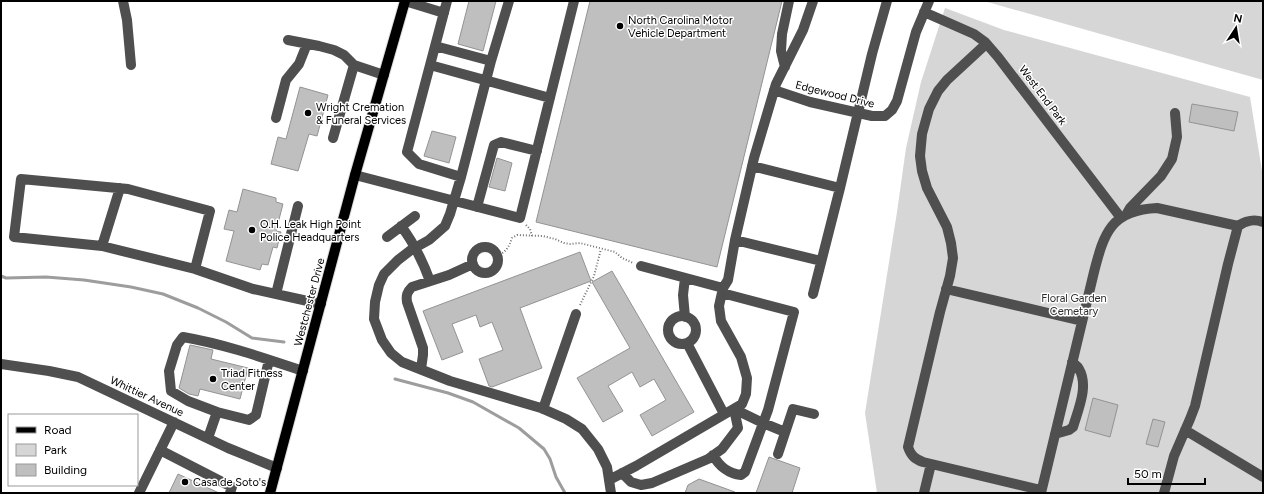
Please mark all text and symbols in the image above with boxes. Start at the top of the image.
north arrow [1216,8,1256,48]
text: N [1232,11,1243,26]
place label: North Carolina Motor Vehicle Department [628,14,733,40]
marker: North Carolina Motor Vehicle Department [615,21,625,31]
street label: West End Park [1016,63,1070,128]
street label: Edgewood Drive [794,78,876,111]
place label: Wright Cremation & Funeral Services [316,101,406,127]
marker: Wright Cremation & Funeral Services [303,108,313,118]
place label: O.H. Leak High Point Police Headquarters [260,218,361,244]
marker: O.H. Leak High Point Police Headquarters [247,225,257,235]
street label: Westchester Drive [291,257,327,348]
park label: Floral Garden Cemetary [1041,292,1107,318]
place label: Triad Fitness Center [221,367,283,393]
street label: Whittier Avenue [108,374,186,419]
marker: Triad Fitness Center [208,374,218,384]
legend [8,414,138,486]
text: Road [44,423,72,437]
text: Park [44,443,67,457]
scale bar [1128,460,1205,486]
text: Building [44,463,87,477]
text: 50 m [1134,467,1162,481]
place label: Casa de Soto's [193,476,266,489]
marker: Casa de Soto's [180,477,190,487]

